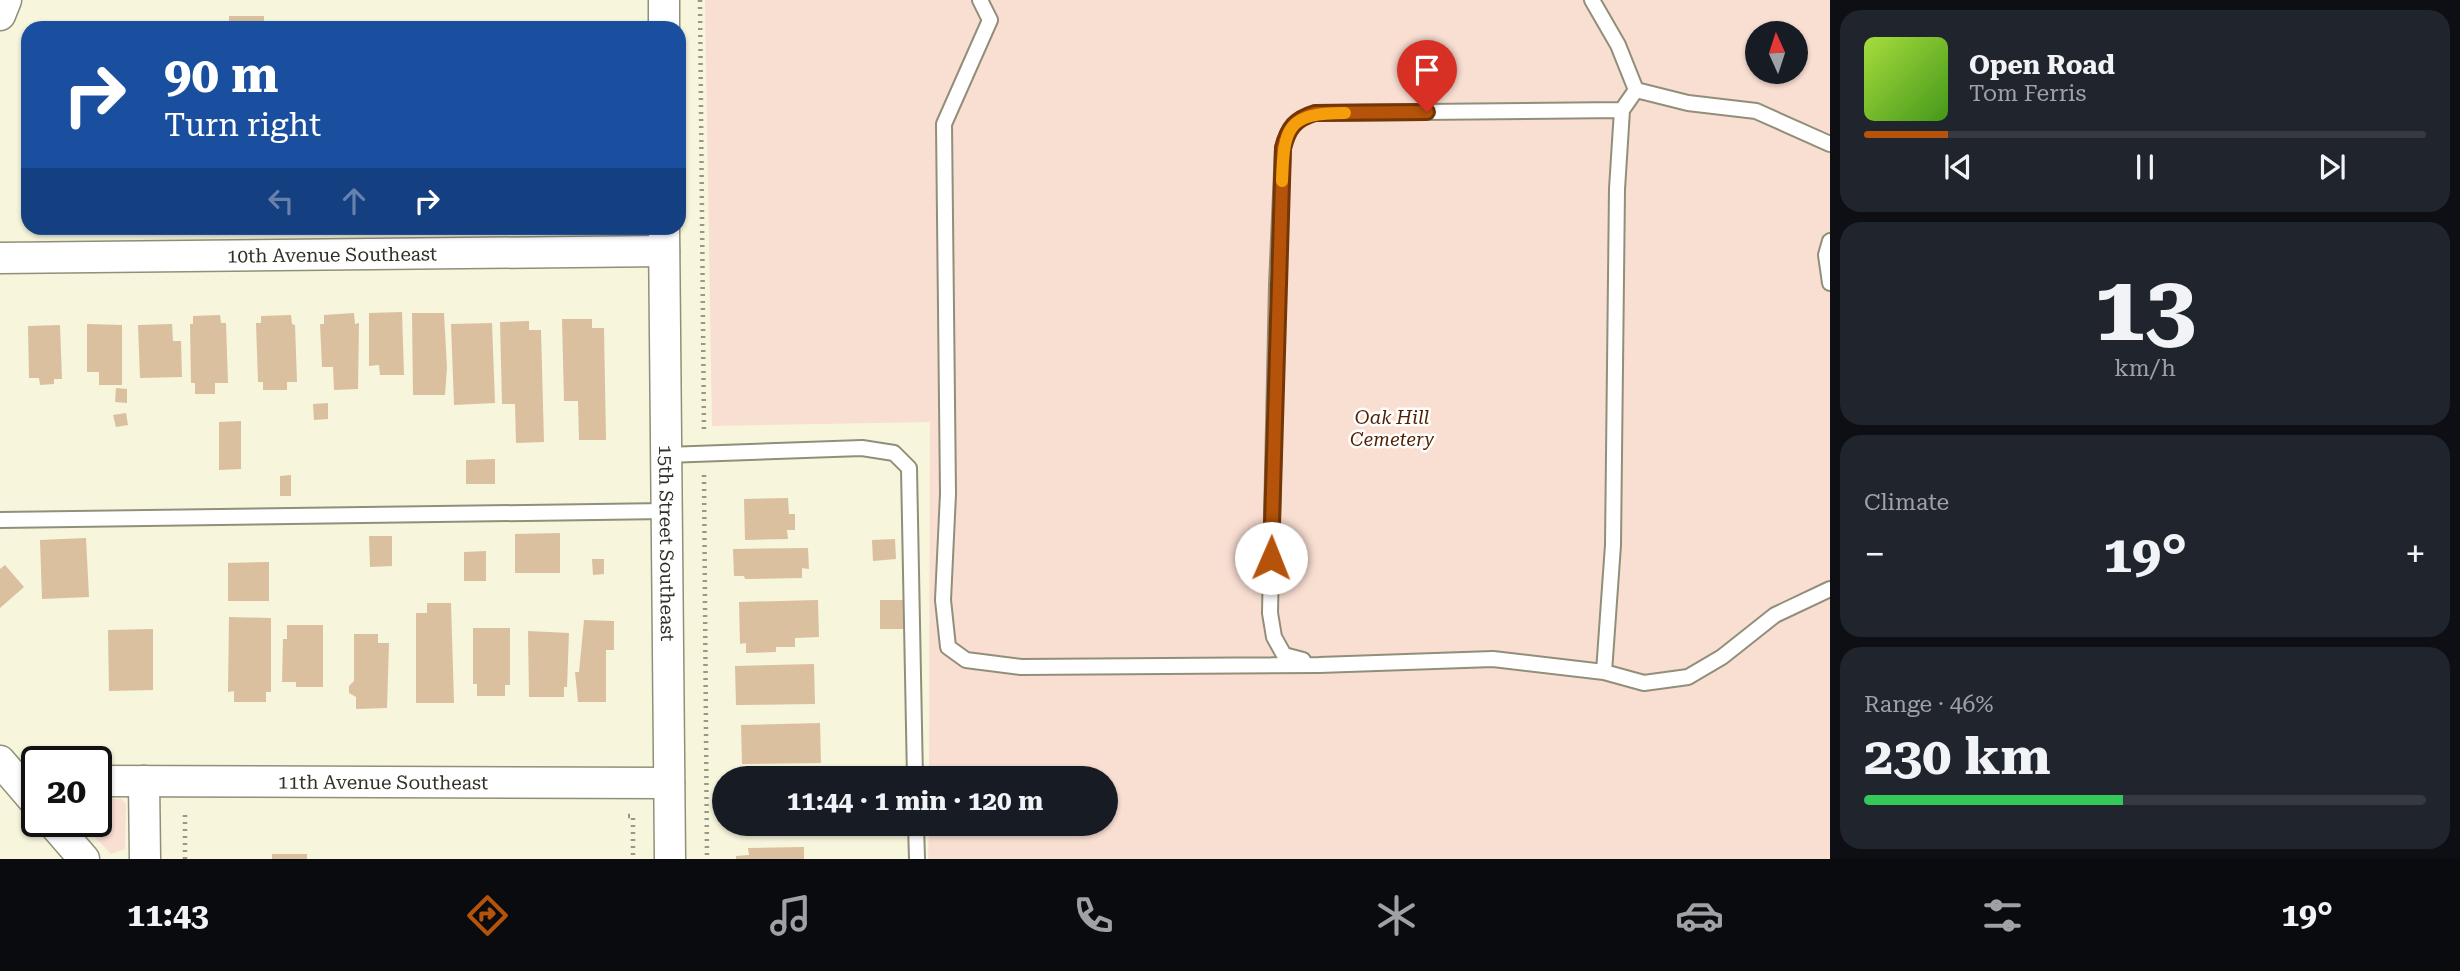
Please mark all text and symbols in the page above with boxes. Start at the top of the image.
north arrow [1745,21,1808,84]
map controls [1745,21,1808,84]
pin [1397,40,1457,112]
text: 90 m [164,47,279,104]
icon: right [49,49,140,140]
text: Open Road [1969,50,2115,80]
icon: arrive [1408,51,1446,89]
text: Tom Ferris [1969,80,2086,107]
text: Turn right [164,106,321,144]
icon: previous [1939,148,1977,186]
icon: pause [2126,148,2164,186]
icon: next [2313,148,2351,186]
icon: left [262,182,300,220]
icon: ahead [335,182,373,220]
icon: right [408,182,446,220]
street label: 10th Avenue Southeast [227,242,437,267]
text: 13 [2094,256,2196,362]
text: km/h [2114,355,2176,382]
park label: Oak Hill Cemetery [1350,406,1434,451]
street label: 15th Street Southeast [655,445,679,641]
text: Climate [1864,489,1949,516]
position arrow [1234,521,1308,595]
text: 19° [2103,524,2187,585]
text: − [1864,532,1885,576]
text: + [2405,532,2426,576]
text: Range · 46% [1864,691,1993,718]
text: 230 km [1864,726,2051,787]
speed limit sign: 20 [21,746,112,837]
street label: 11th Avenue Southeast [278,770,488,794]
text: 11:44 · 1 min · 120 m [787,786,1043,816]
icon: directions [463,891,512,940]
icon: music [766,891,815,940]
icon: phone [1069,891,1118,940]
icon: climate [1372,891,1421,940]
icon: car [1675,891,1724,940]
icon: filters [1978,891,2027,940]
text: 11:43 [127,896,209,934]
text: 19° [2281,896,2333,934]

